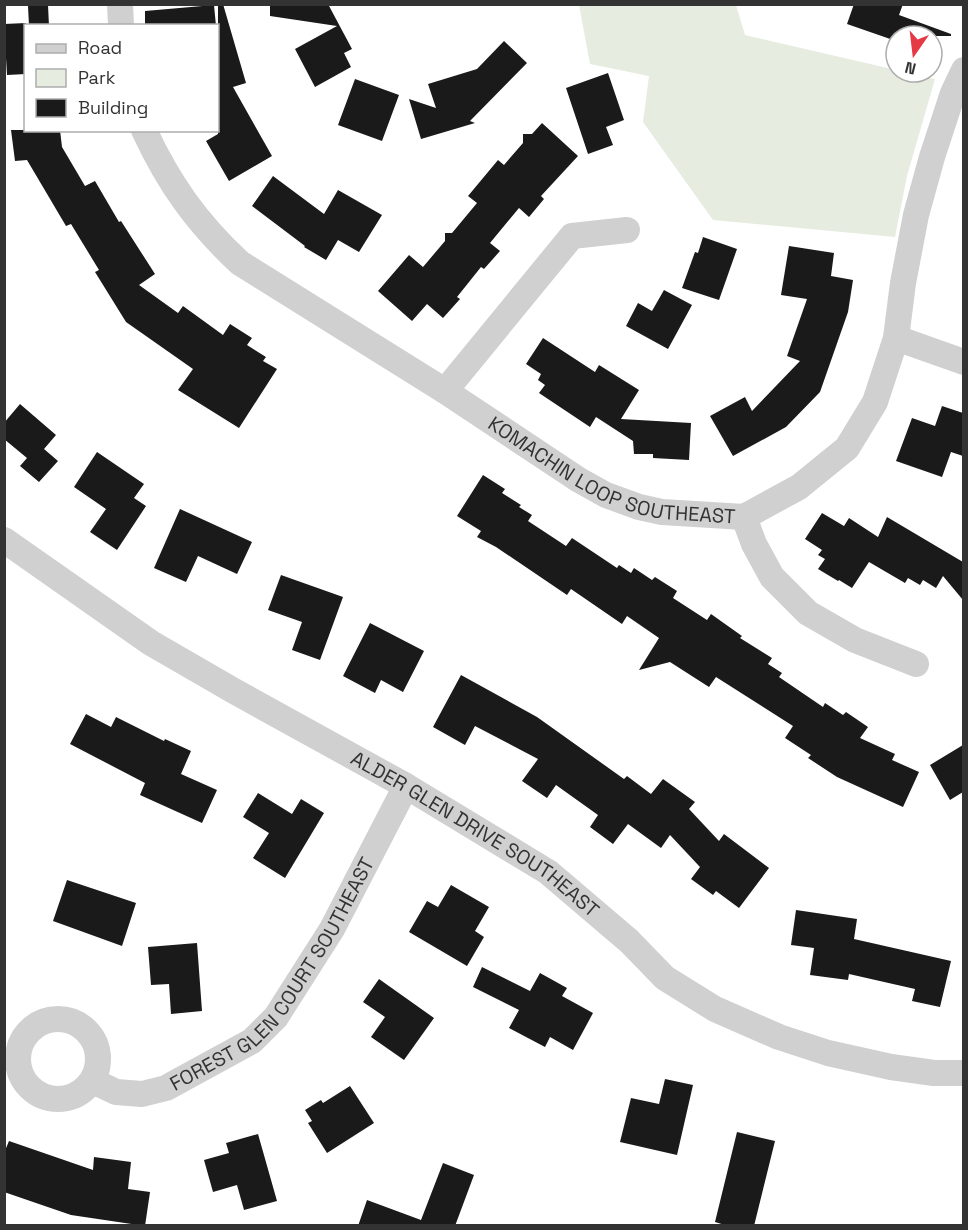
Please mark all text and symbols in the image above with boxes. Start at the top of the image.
legend [24,24,219,132]
north arrow [884,24,944,84]
text: Road [78,36,122,59]
text: N [903,57,918,80]
text: Park [78,66,116,89]
text: Building [78,96,148,119]
street label: KOMACHIN LOOP SOUTHEAST [483,410,736,529]
street label: ALDER GLEN DRIVE SOUTHEAST [346,745,605,923]
street label: FOREST GLEN COURT SOUTHEAST [165,853,380,1097]

